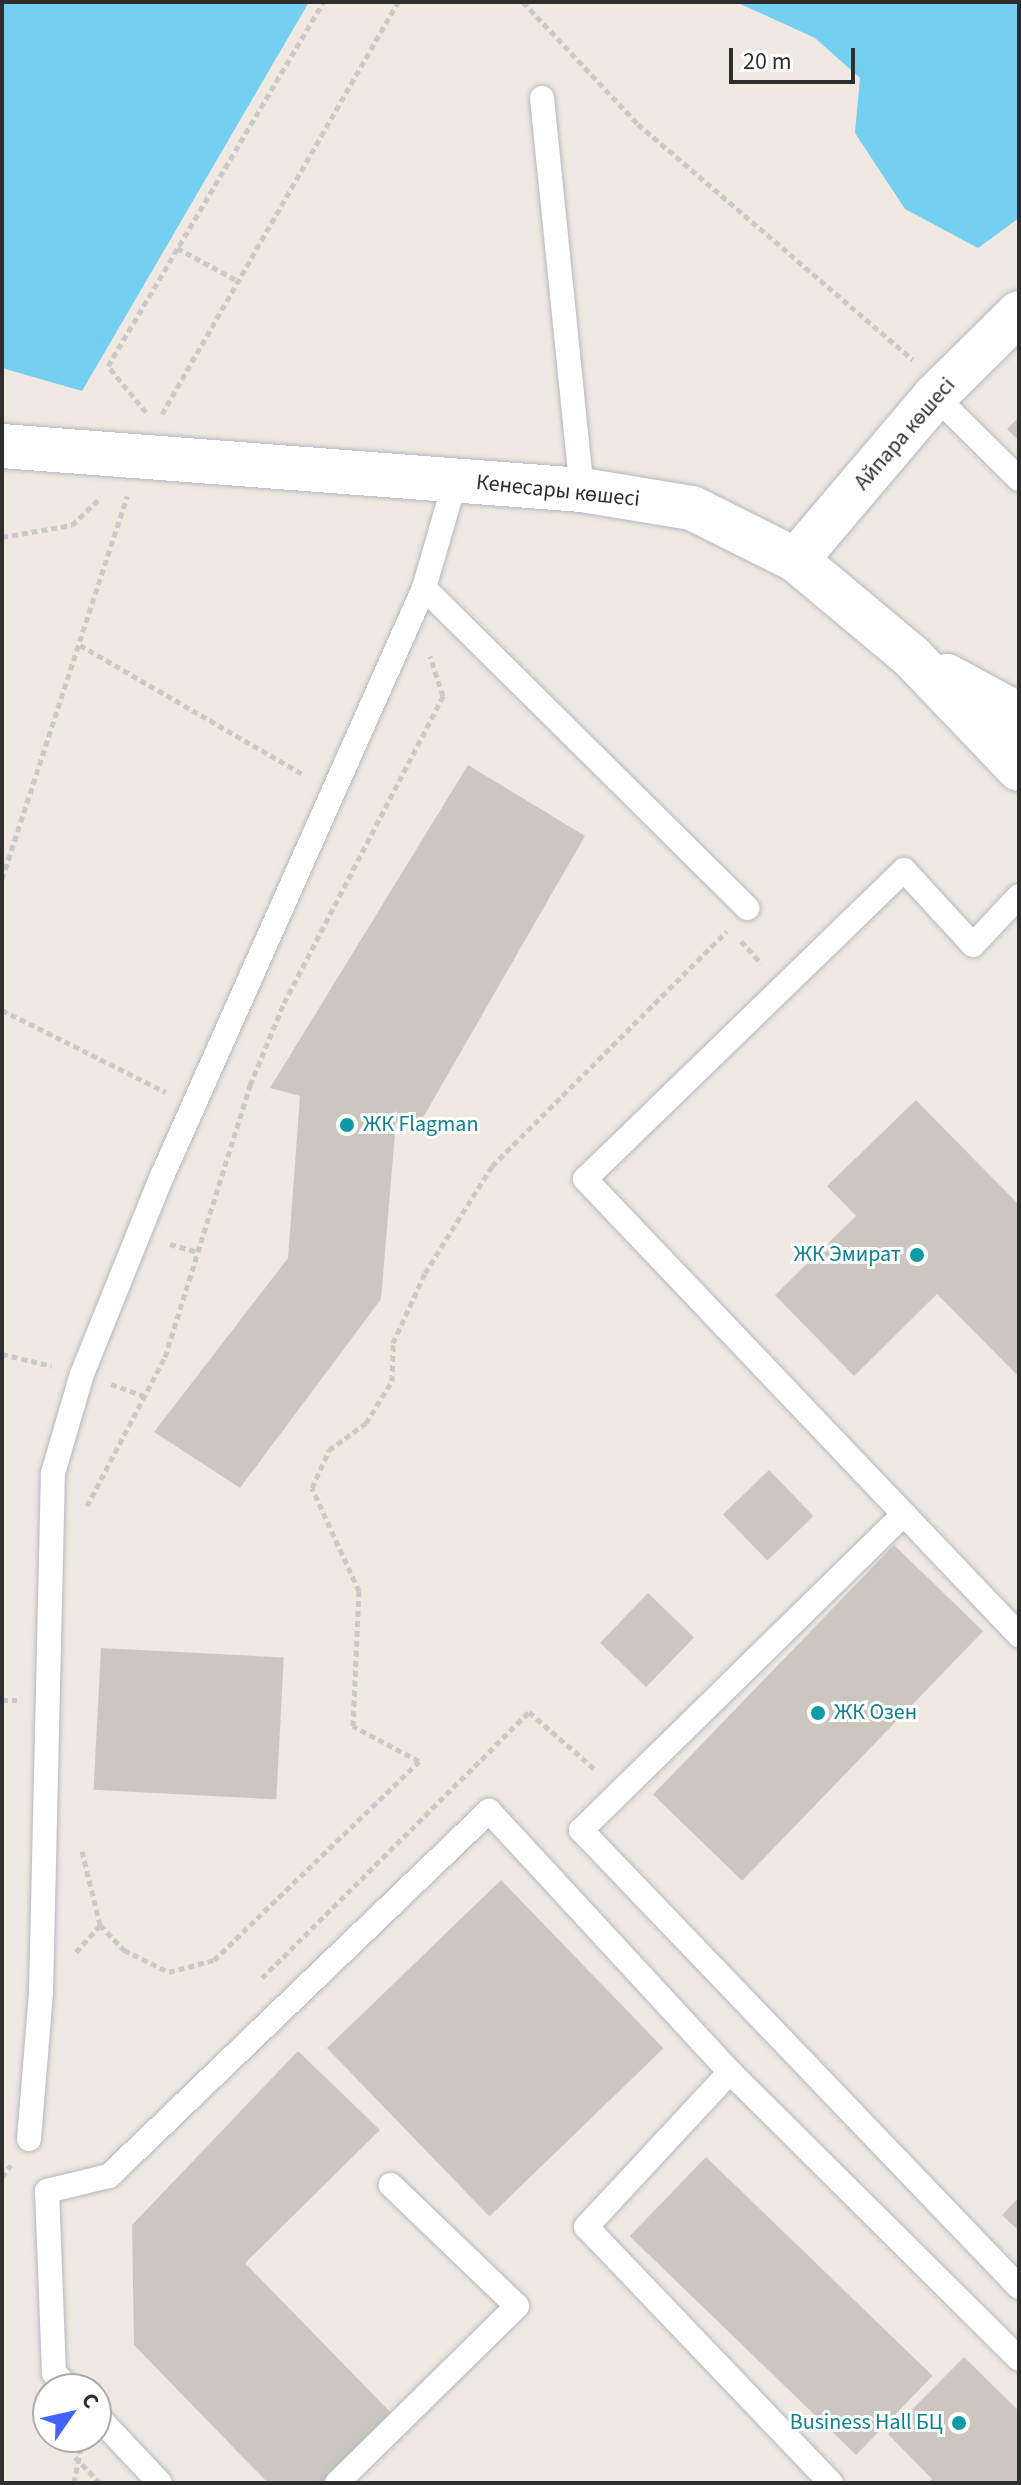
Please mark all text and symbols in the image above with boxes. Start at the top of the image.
scale bar [733,32,859,82]
text: 20 m [743,44,792,79]
street label: Айпара көшесі [849,372,961,496]
street label: Кенесары көшесі [475,469,641,513]
place label: ЖК Flagman [363,1112,478,1138]
marker: ЖК Flagman [338,1116,356,1134]
place label: ЖК Эмират [794,1242,901,1268]
marker: ЖК Эмират [908,1246,926,1264]
place label: ЖК Озен [834,1700,917,1726]
marker: ЖК Озен [809,1704,827,1722]
north arrow [32,2373,112,2453]
text: С [73,2386,107,2415]
place label: Business Нall БЦ [790,2410,943,2436]
marker: Business Нall БЦ [950,2414,968,2432]

